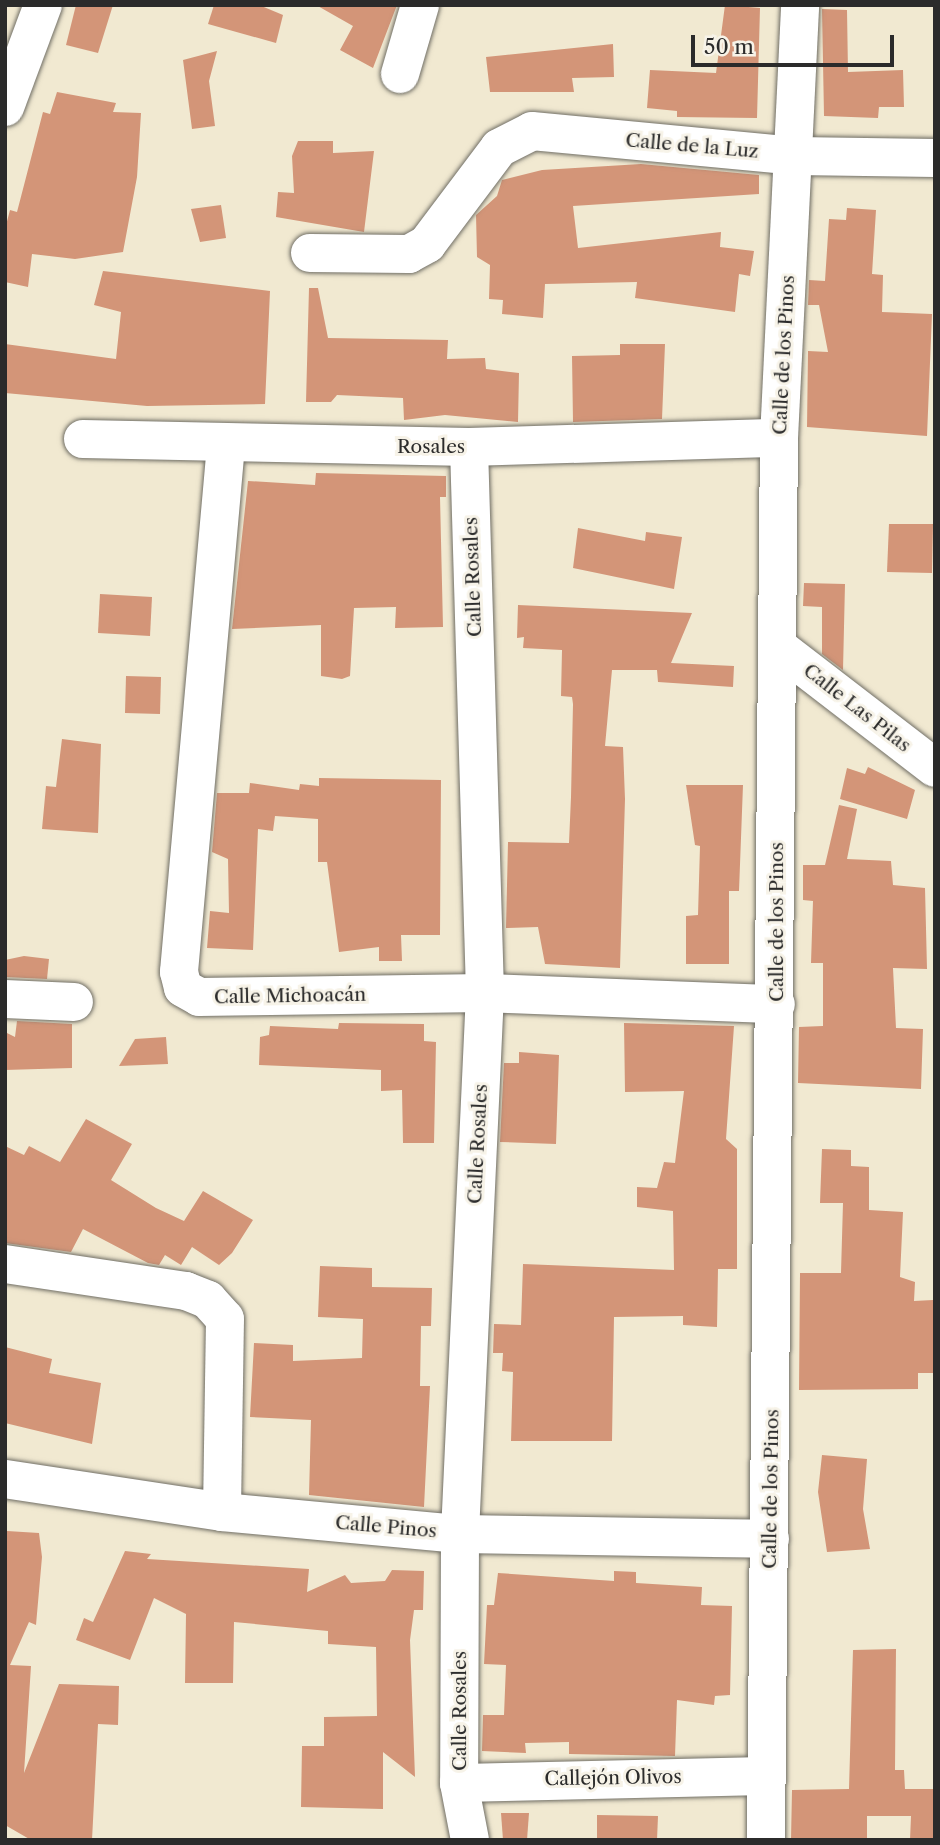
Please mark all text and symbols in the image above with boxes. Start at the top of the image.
scale bar [695,21,898,65]
text: 50 m [704,34,754,59]
street label: Calle de la Luz [624,129,760,163]
street label: Calle de los Pinos [768,275,800,435]
street label: Rosales [397,436,465,458]
street label: Calle Rosales [460,517,486,637]
street label: Calle Las Pilas [799,659,915,757]
street label: Calle de los Pinos [766,842,788,1002]
street label: Calle Michoacán [214,983,366,1009]
street label: Calle Rosales [463,1084,493,1204]
street label: Calle de los Pinos [758,1409,784,1569]
street label: Calle Pinos [334,1511,438,1543]
street label: Calle Rosales [449,1651,471,1771]
street label: Callejón Olivos [544,1765,682,1791]

